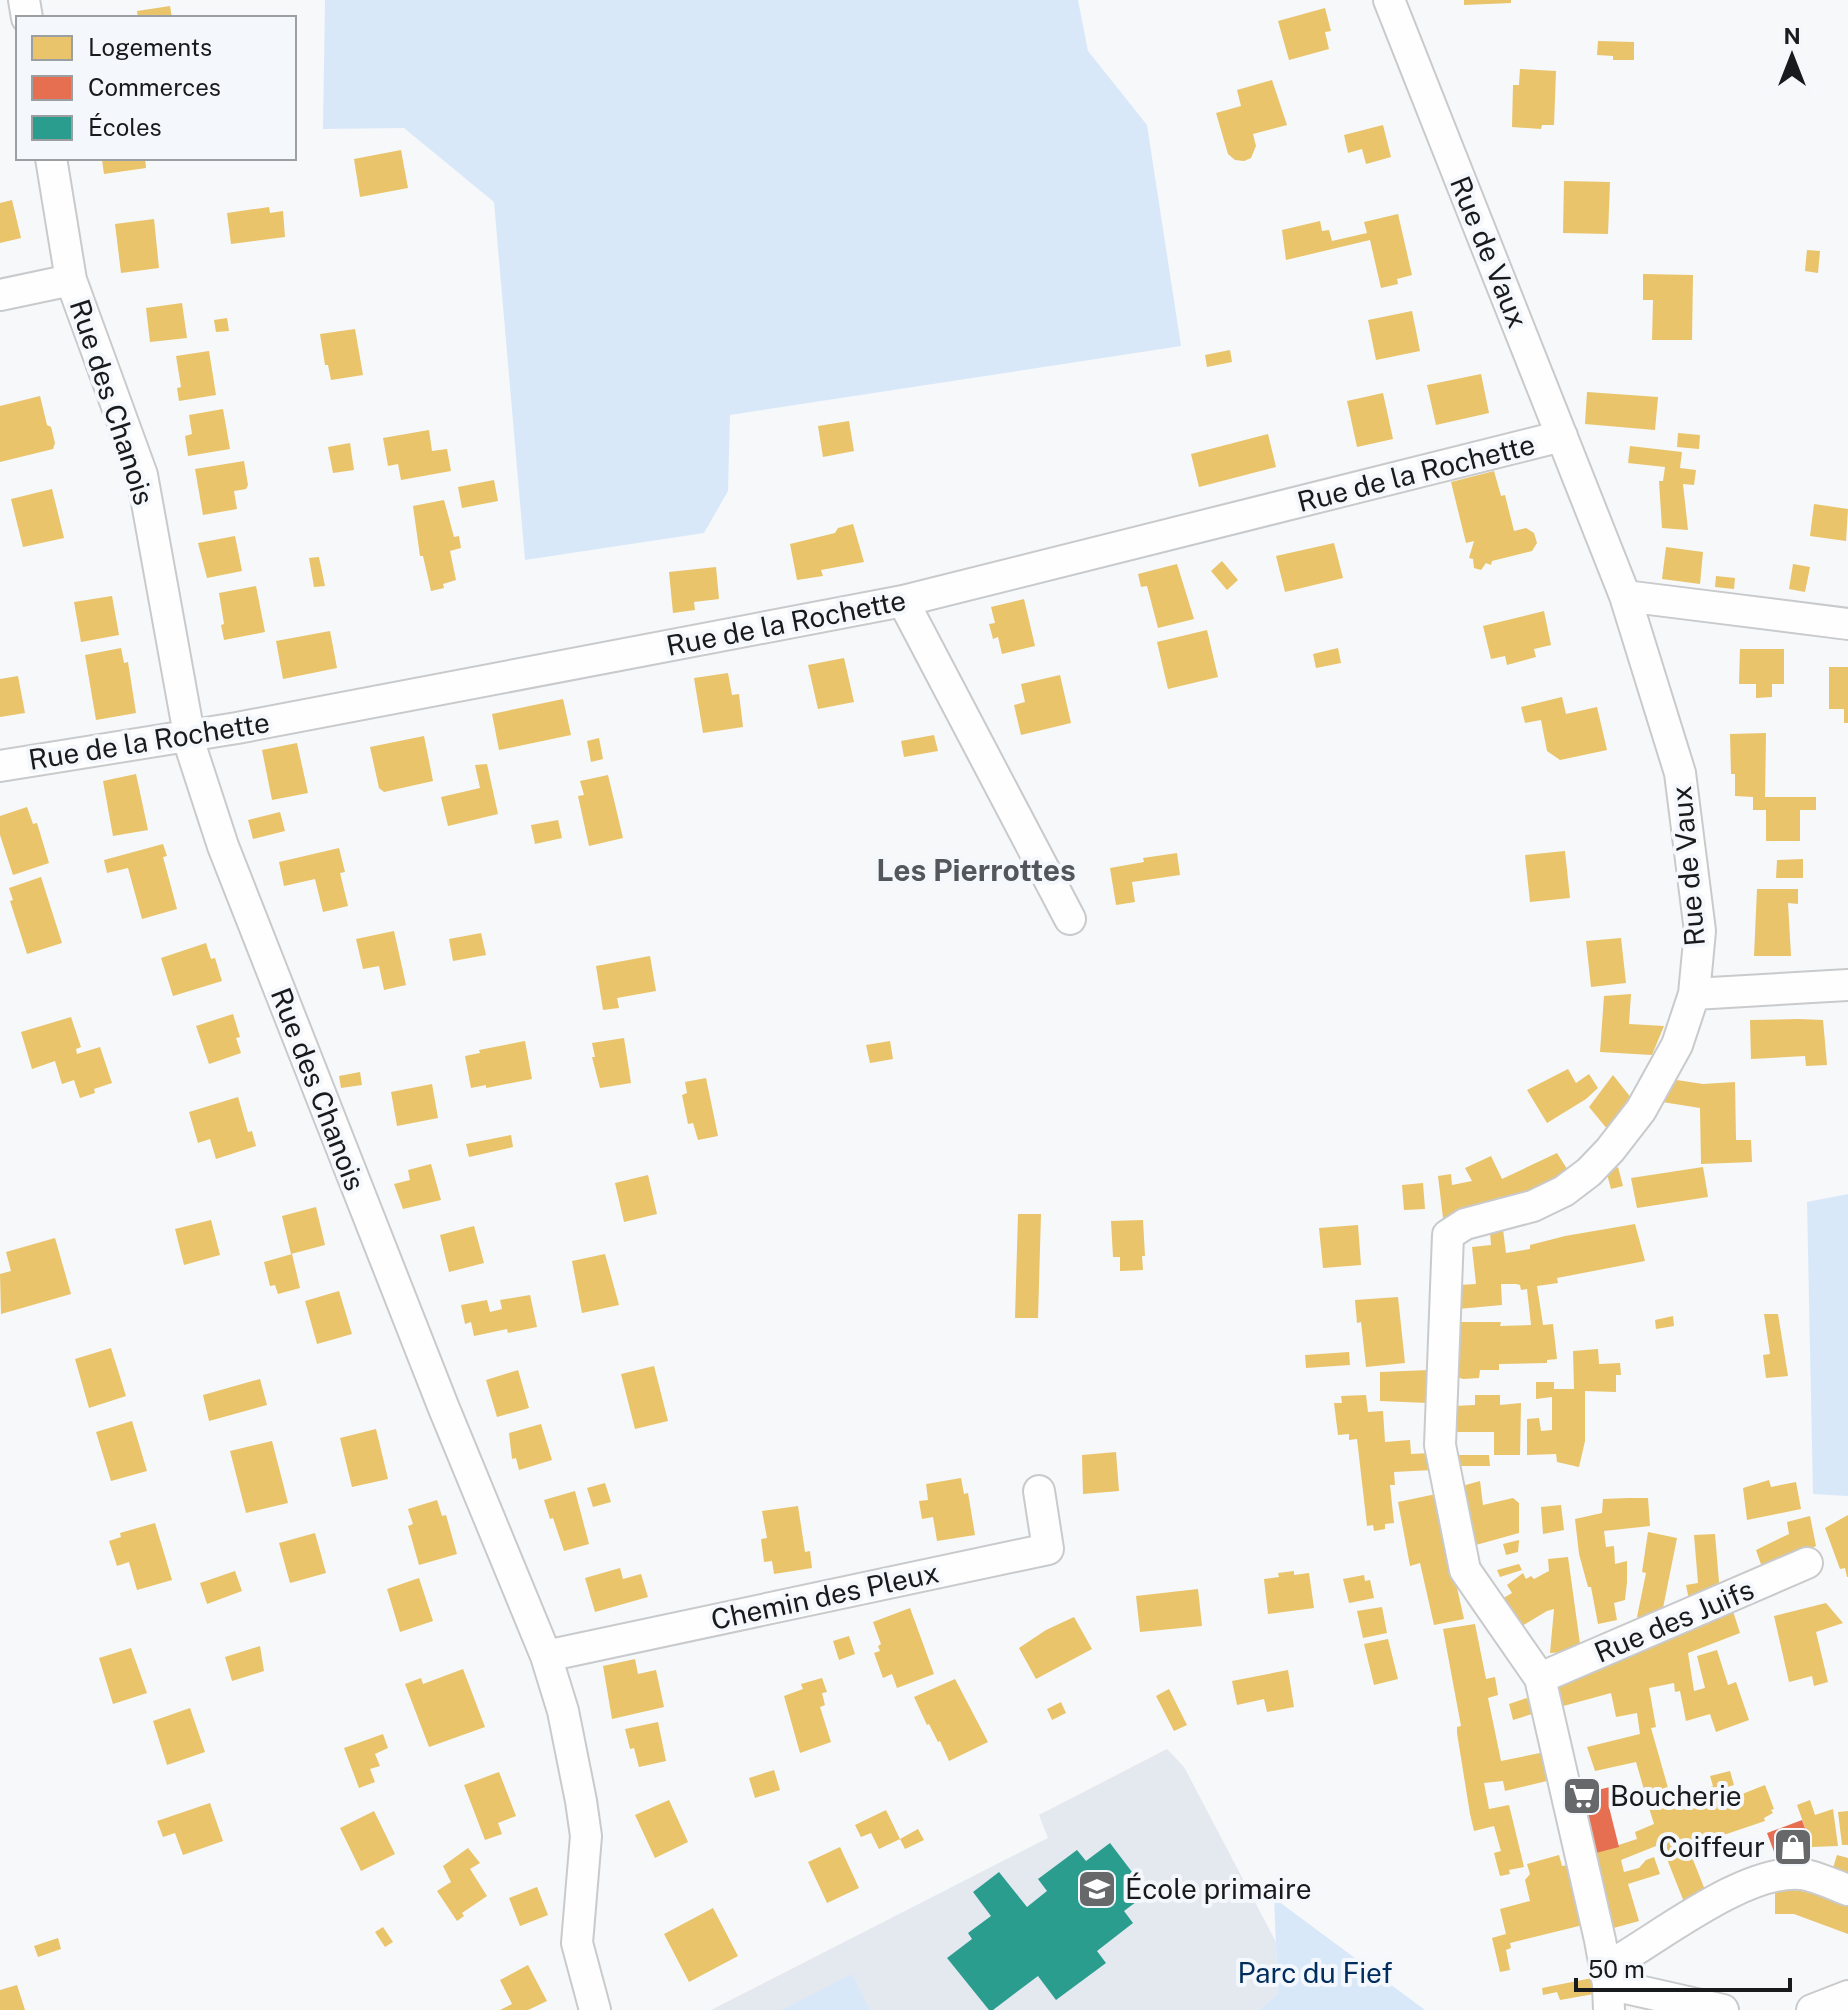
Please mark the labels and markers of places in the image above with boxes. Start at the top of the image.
supermarket icon: Boucherie [1561,1775,1603,1817]
place label: Boucherie [1610,1779,1742,1812]
shop icon: Coiffeur [1772,1826,1814,1868]
place label: Coiffeur [1658,1830,1765,1863]
school or university icon: École primaire [1076,1868,1118,1910]
place label: École primaire [1125,1872,1312,1905]

